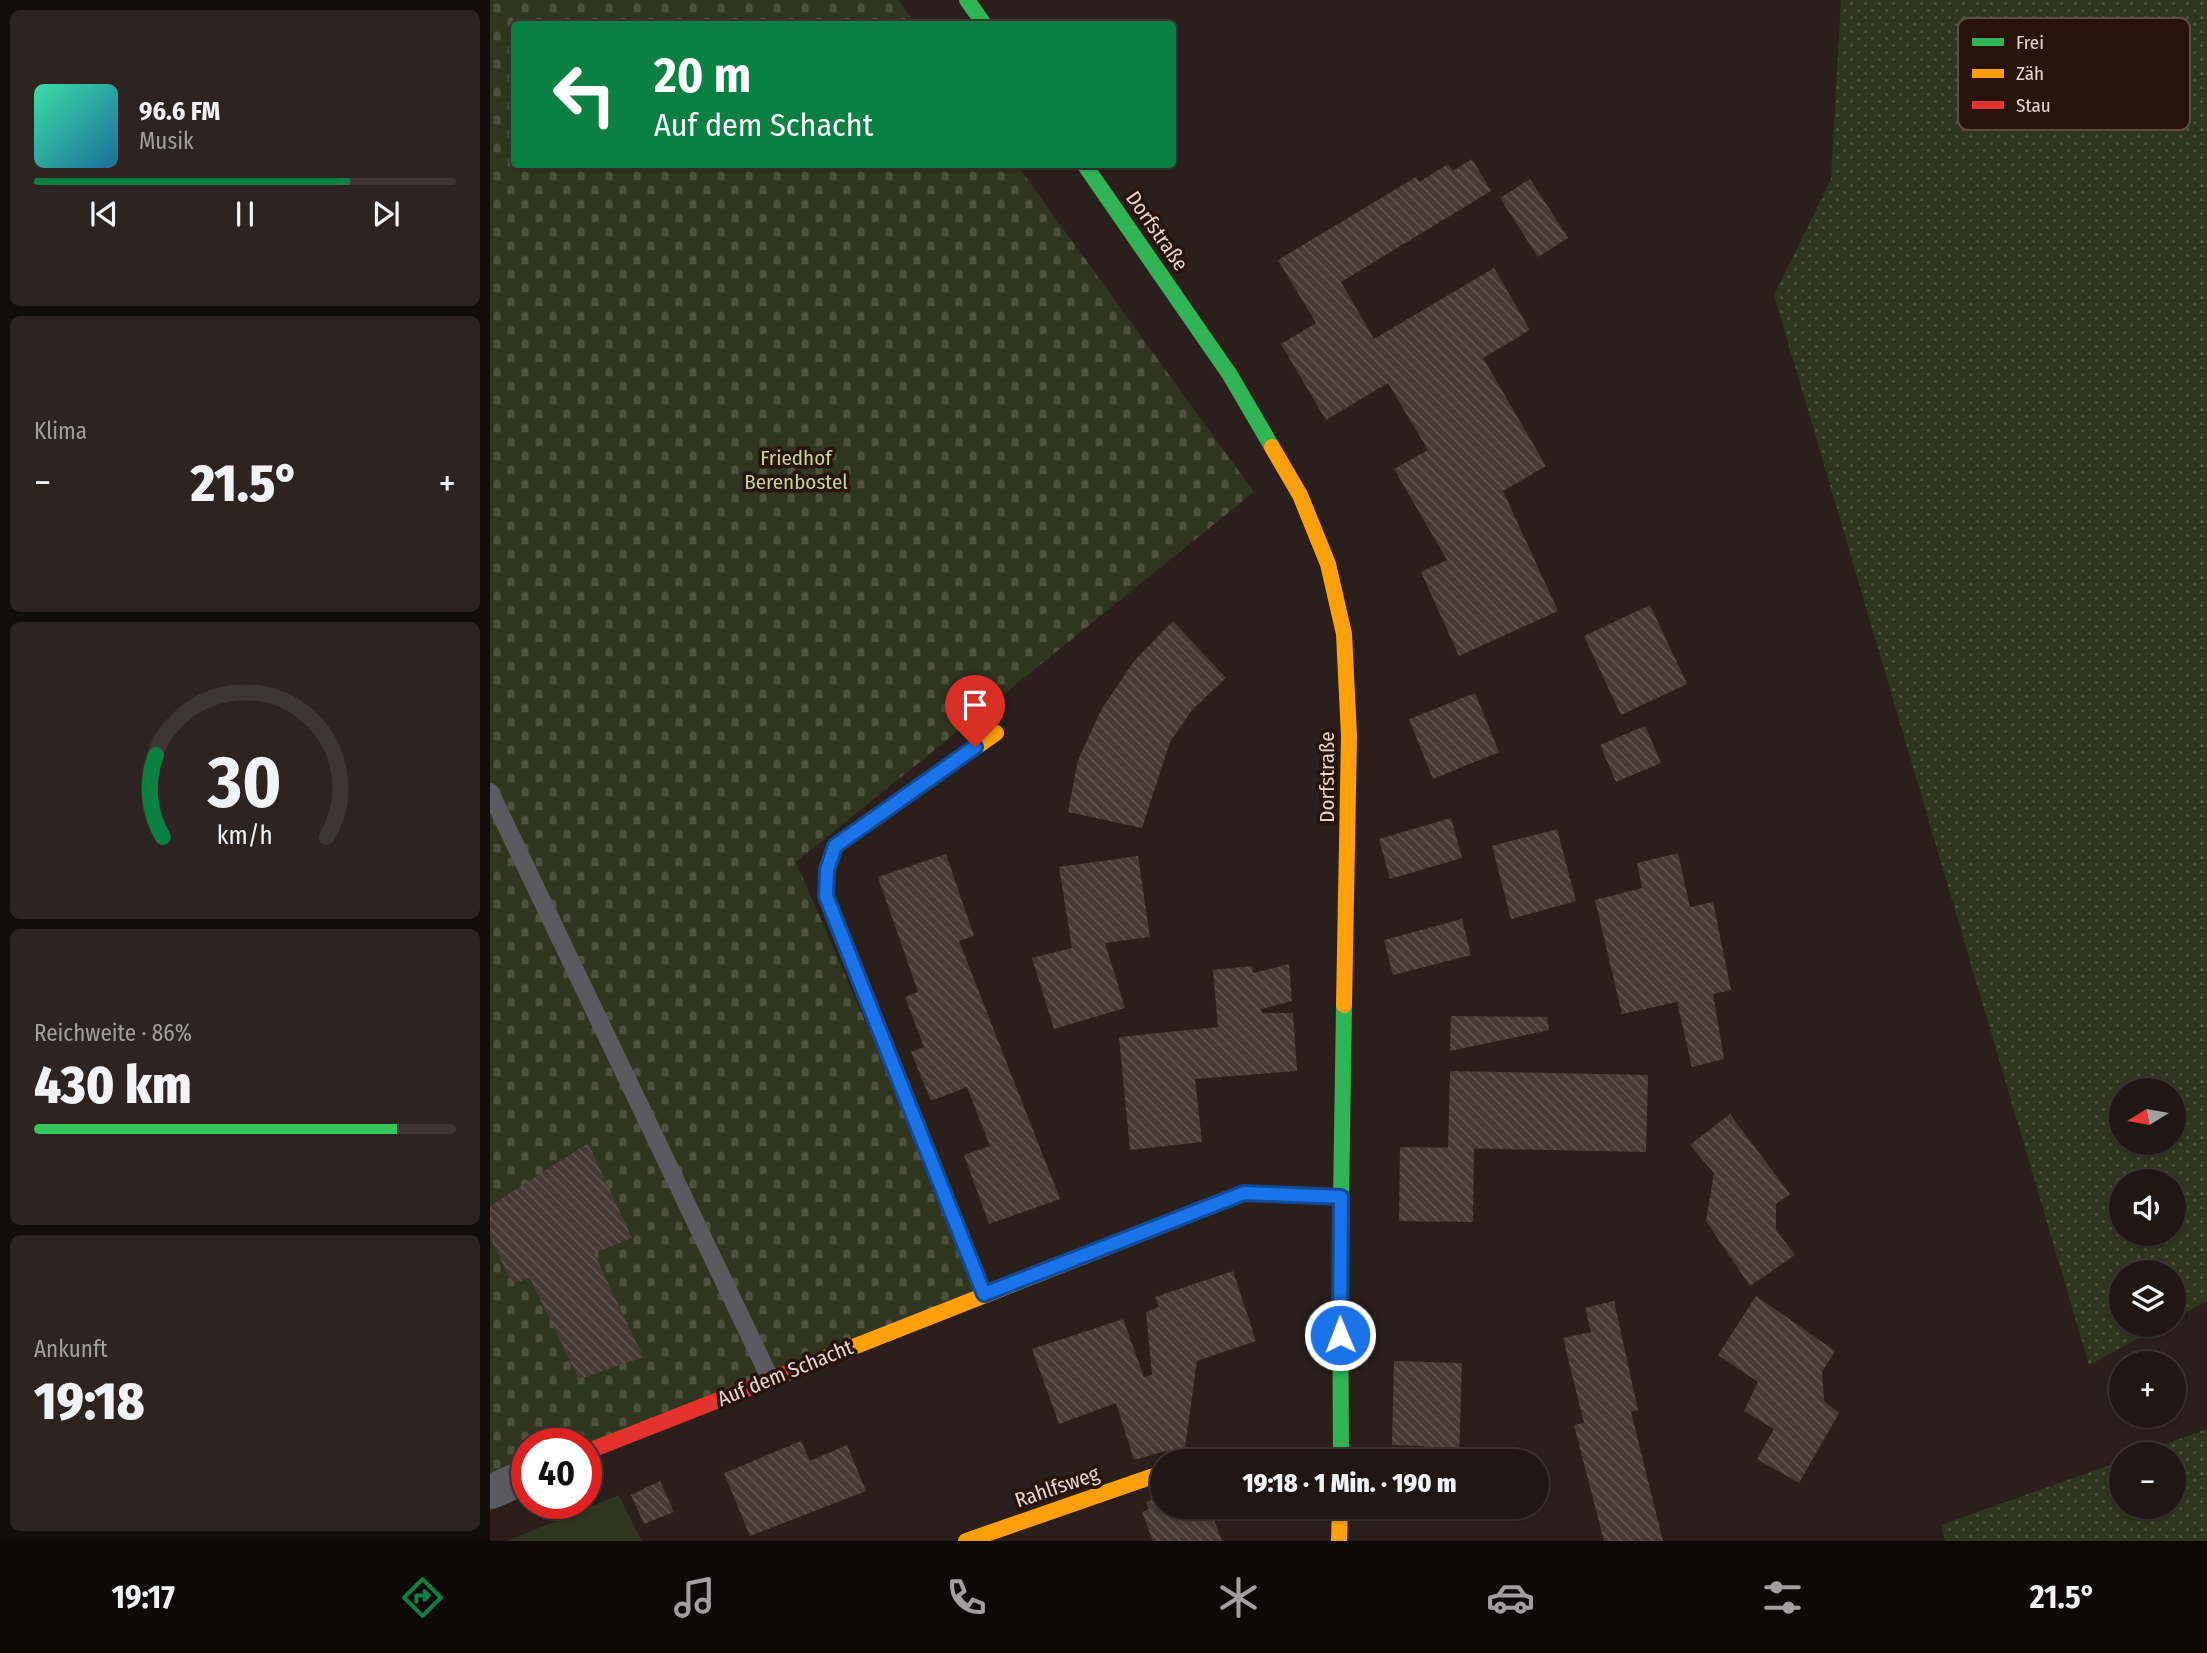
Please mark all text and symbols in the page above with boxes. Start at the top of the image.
legend [1958,18,2190,130]
text: Frei [2016,31,2044,54]
text: 20 m [654,46,751,105]
icon: left [539,49,630,140]
text: Zäh [2016,62,2044,85]
text: Stau [2016,94,2051,117]
text: 96.6 FM [139,96,220,127]
text: Auf dem Schacht [654,106,873,144]
text: Musik [139,127,194,155]
street label: Dorfstraße [1120,186,1194,276]
icon: previous [85,195,123,233]
icon: pause [226,195,264,233]
icon: next [367,195,405,233]
text: Klima [34,417,87,445]
park label: Friedhof Berenbostel [744,445,848,495]
text: 21.5° [191,452,299,515]
text: − [34,460,51,506]
text: + [439,460,456,506]
pin [945,675,1005,747]
icon: arrive [956,686,994,724]
street label: Dorfstraße [1314,731,1340,823]
text: 30 [207,739,282,826]
text: km/h [217,820,273,850]
text: Reichweite · 86% [34,1019,192,1047]
text: 430 km [34,1054,192,1117]
north arrow [2109,1078,2186,1155]
map controls [2109,1078,2186,1519]
button: sound [2109,1169,2186,1246]
button: layers [2109,1260,2186,1337]
position arrow [1303,1298,1377,1372]
street label: Auf dem Schacht [713,1334,857,1412]
text: Ankunft [34,1335,108,1363]
button: + [2109,1351,2186,1428]
text: 19:18 [34,1370,145,1433]
speed limit sign: 40 [511,1428,602,1519]
button: − [2109,1442,2186,1519]
street label: Rahlfsweg [1011,1460,1103,1514]
text: 19:18 · 1 Min. · 190 m [1242,1468,1457,1499]
icon: directions [398,1573,447,1622]
icon: music [670,1573,719,1622]
icon: phone [942,1573,991,1622]
icon: climate [1214,1573,1263,1622]
icon: car [1486,1573,1535,1622]
icon: filters [1758,1573,1807,1622]
text: 19:17 [111,1578,175,1616]
text: 21.5° [2030,1578,2095,1616]

